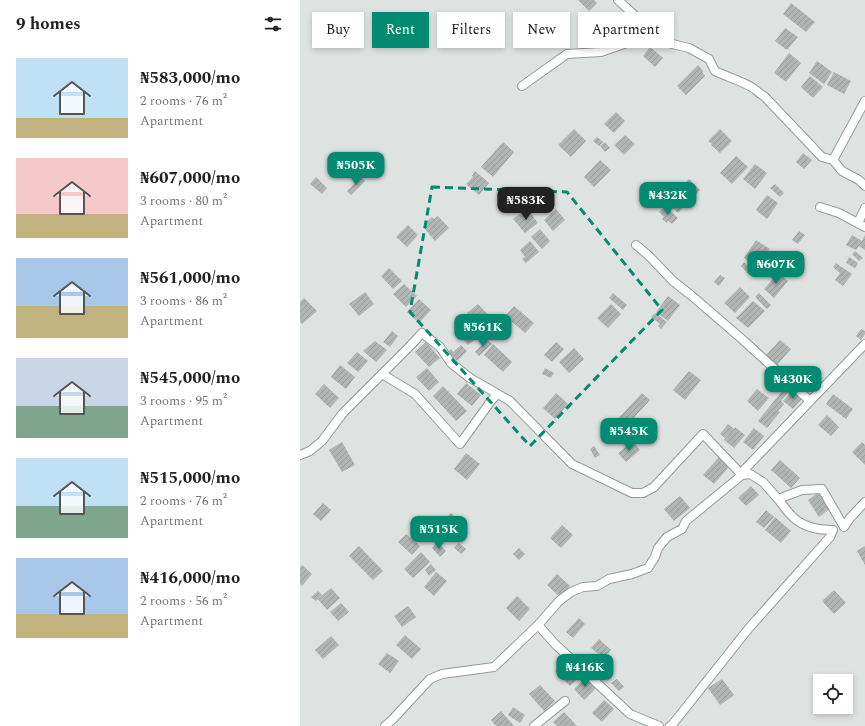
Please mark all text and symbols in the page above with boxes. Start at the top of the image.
text: 9 homes [16,11,81,37]
chip: Buy [312,12,364,48]
chip: Rent [372,12,429,48]
chip: Filters [437,12,505,48]
chip: New [513,12,570,48]
chip: Apartment [578,12,674,48]
icon: filters [262,13,284,35]
text: ₦583,000/mo [140,65,240,91]
icon: home [48,74,96,122]
text: 2 rooms · 76 m² [140,91,227,111]
text: Apartment [140,111,203,131]
pin: ₦505K [328,152,384,186]
text: ₦505K [336,155,376,175]
text: ₦607,000/mo [140,165,240,191]
icon: home [48,174,96,222]
pin: ₦432K [640,182,696,216]
text: ₦432K [648,185,688,205]
pin: ₦583K [498,187,554,221]
text: ₦583K [506,190,546,210]
text: 3 rooms · 80 m² [140,191,227,211]
text: Apartment [140,211,203,231]
pin: ₦607K [748,251,804,285]
text: ₦607K [756,254,796,274]
text: ₦561,000/mo [140,265,240,291]
icon: home [48,274,96,322]
text: 3 rooms · 86 m² [140,291,227,311]
text: Apartment [140,311,203,331]
pin: ₦561K [455,314,511,348]
text: ₦561K [463,317,503,337]
text: ₦545,000/mo [140,365,240,391]
pin: ₦430K [765,366,821,400]
text: ₦430K [773,369,813,389]
icon: home [48,374,96,422]
text: 3 rooms · 95 m² [140,391,227,411]
text: Apartment [140,411,203,431]
pin: ₦545K [601,418,657,452]
text: ₦545K [609,421,649,441]
text: ₦515,000/mo [140,465,240,491]
icon: home [48,474,96,522]
text: 2 rooms · 76 m² [140,491,227,511]
text: Apartment [140,511,203,531]
pin: ₦515K [411,516,467,550]
text: ₦515K [419,519,459,539]
text: ₦416,000/mo [140,565,240,591]
icon: home [48,574,96,622]
text: 2 rooms · 56 m² [140,591,227,611]
text: Apartment [140,611,203,631]
pin: ₦416K [557,654,613,688]
text: ₦416K [565,657,605,677]
map controls [813,674,853,714]
button: locate [813,674,853,714]

